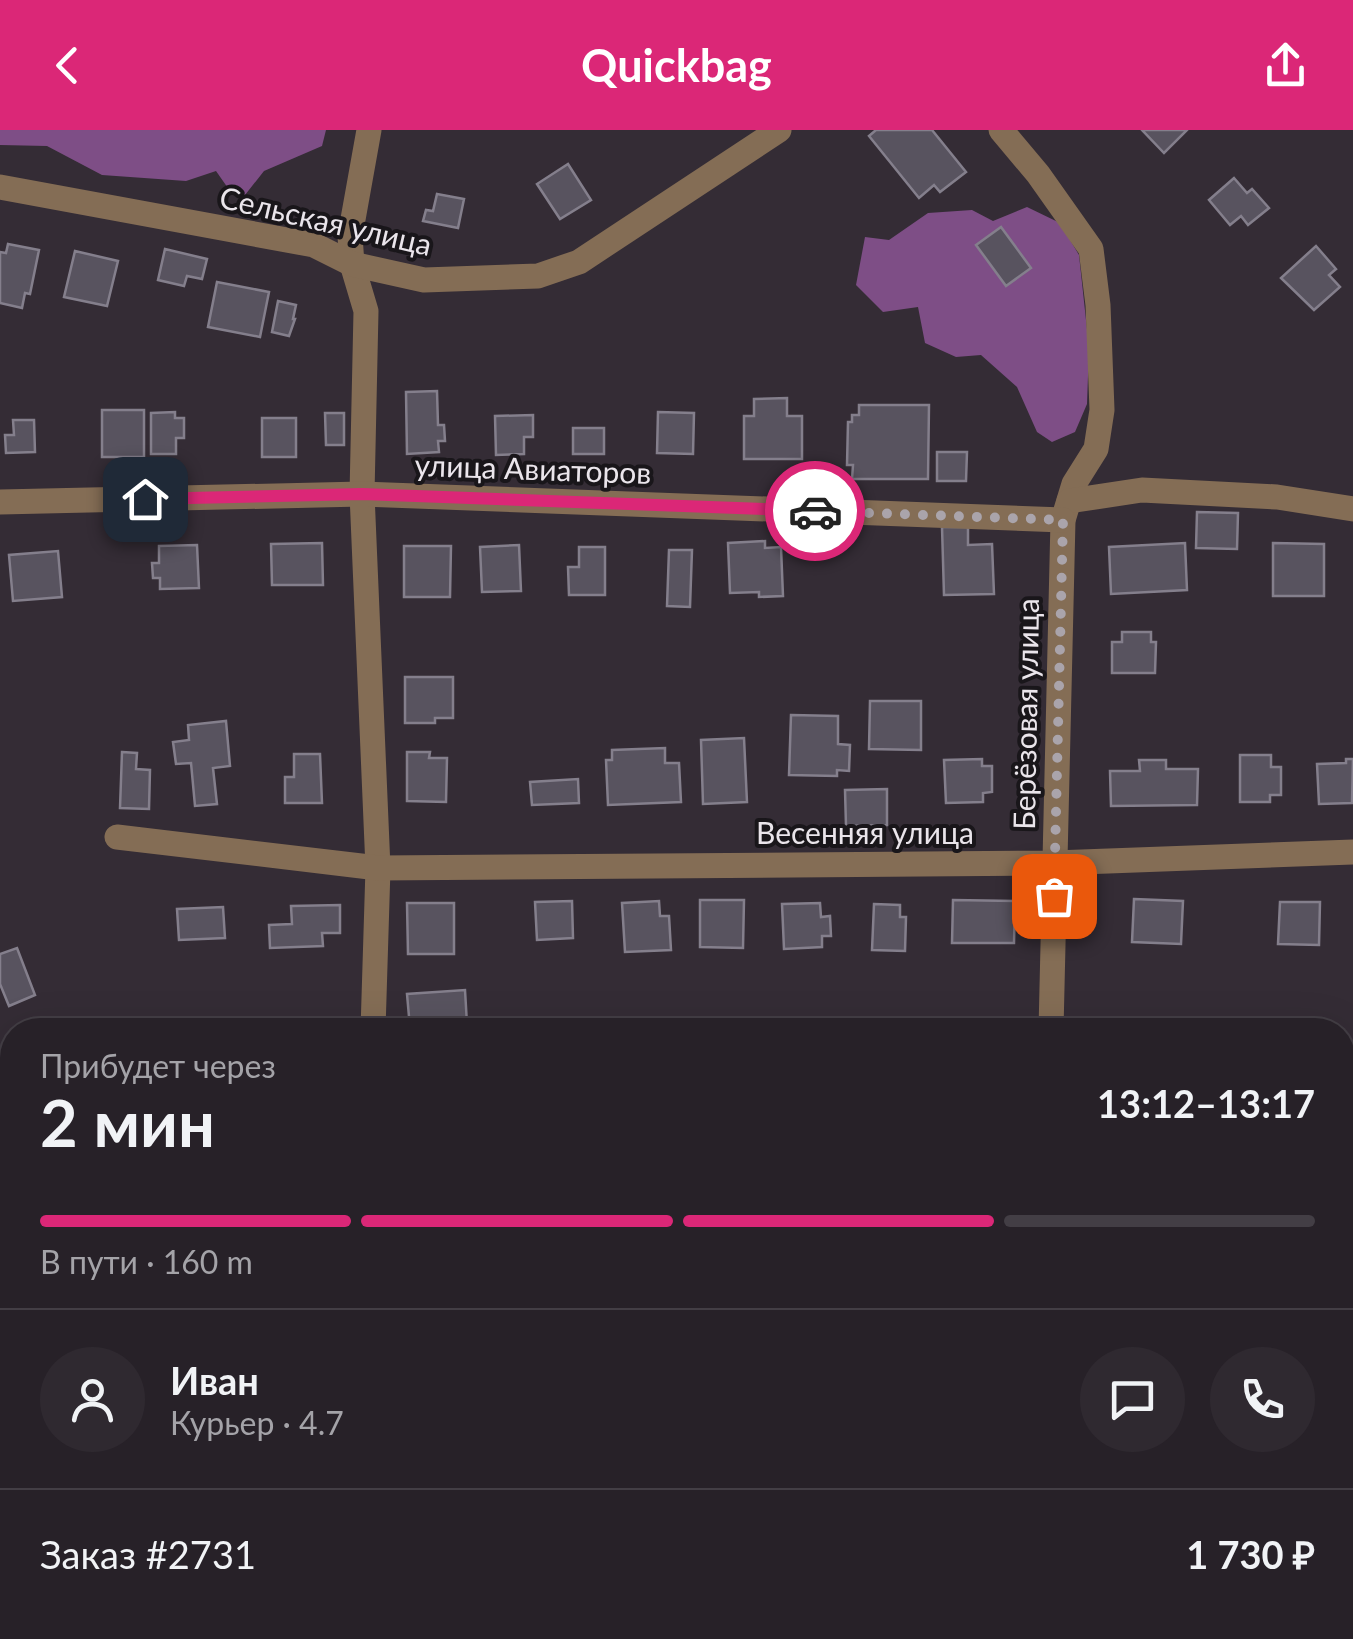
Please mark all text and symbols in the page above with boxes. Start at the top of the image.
icon: back [40,38,95,93]
text: Quickbag [581,38,772,92]
icon: share [1258,38,1313,93]
street label: Сельская улица [216,178,436,262]
street label: улица Авиаторов [414,446,652,490]
pin [103,457,188,542]
courier [765,461,865,561]
icon: home [118,472,173,527]
icon: car [788,484,843,539]
street label: Берёзовая улица [1005,598,1045,830]
street label: Весенняя улица [756,814,974,850]
pin [1012,854,1097,939]
icon: bag [1027,869,1082,924]
text: Прибудет через [40,1046,276,1085]
text: 13:12–13:17 [1097,1080,1315,1126]
text: 2 мин [40,1083,215,1161]
text: В пути · 160 m [40,1242,253,1281]
button: person [40,1347,145,1452]
button: chat [1080,1347,1185,1452]
button: phone [1210,1347,1315,1452]
text: Иван [170,1357,259,1403]
text: Курьер · 4.7 [170,1403,344,1442]
text: Заказ #2731 [40,1531,256,1577]
text: 1 730 ₽ [1186,1531,1315,1577]

